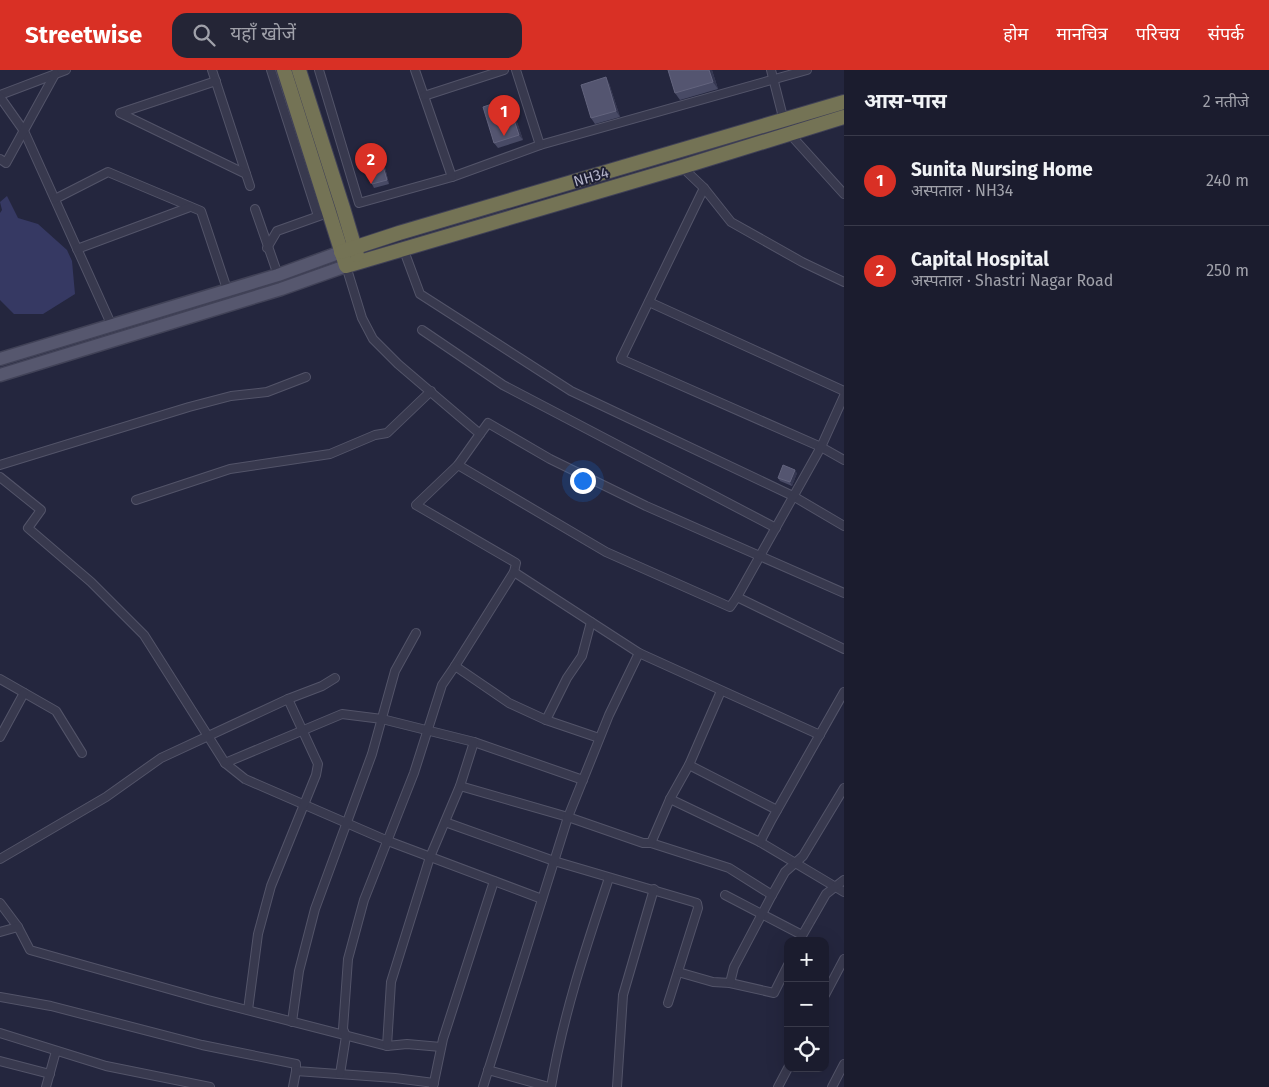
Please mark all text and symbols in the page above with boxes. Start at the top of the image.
search box [172,13,522,58]
text: Streetwise [25,21,142,49]
icon: search [190,21,218,49]
text: यहाँ खोजें [230,22,296,45]
text: होम [1003,23,1028,45]
text: मानचित्र [1056,23,1108,45]
text: परिचय [1136,23,1180,45]
text: संपर्क [1208,23,1244,45]
text: आस-पास [864,88,947,114]
text: 2 नतीजे [1203,92,1249,111]
pin: 1 [488,95,520,136]
pin: 2 [355,143,387,184]
text: Sunita Nursing Home [911,158,1093,181]
street label: NH34 [571,163,611,191]
text: 1 [876,171,884,190]
text: 240 m [1206,171,1249,190]
text: अस्पताल · NH34 [911,181,1013,200]
text: Capital Hospital [911,248,1049,271]
text: 2 [876,261,884,280]
text: 250 m [1206,261,1249,280]
text: अस्पताल · Shastri Nagar Road [911,271,1113,290]
your location [570,468,596,494]
map controls [784,937,829,1072]
button: + [784,937,829,982]
button: − [784,982,829,1027]
button: locate [784,1027,829,1072]

